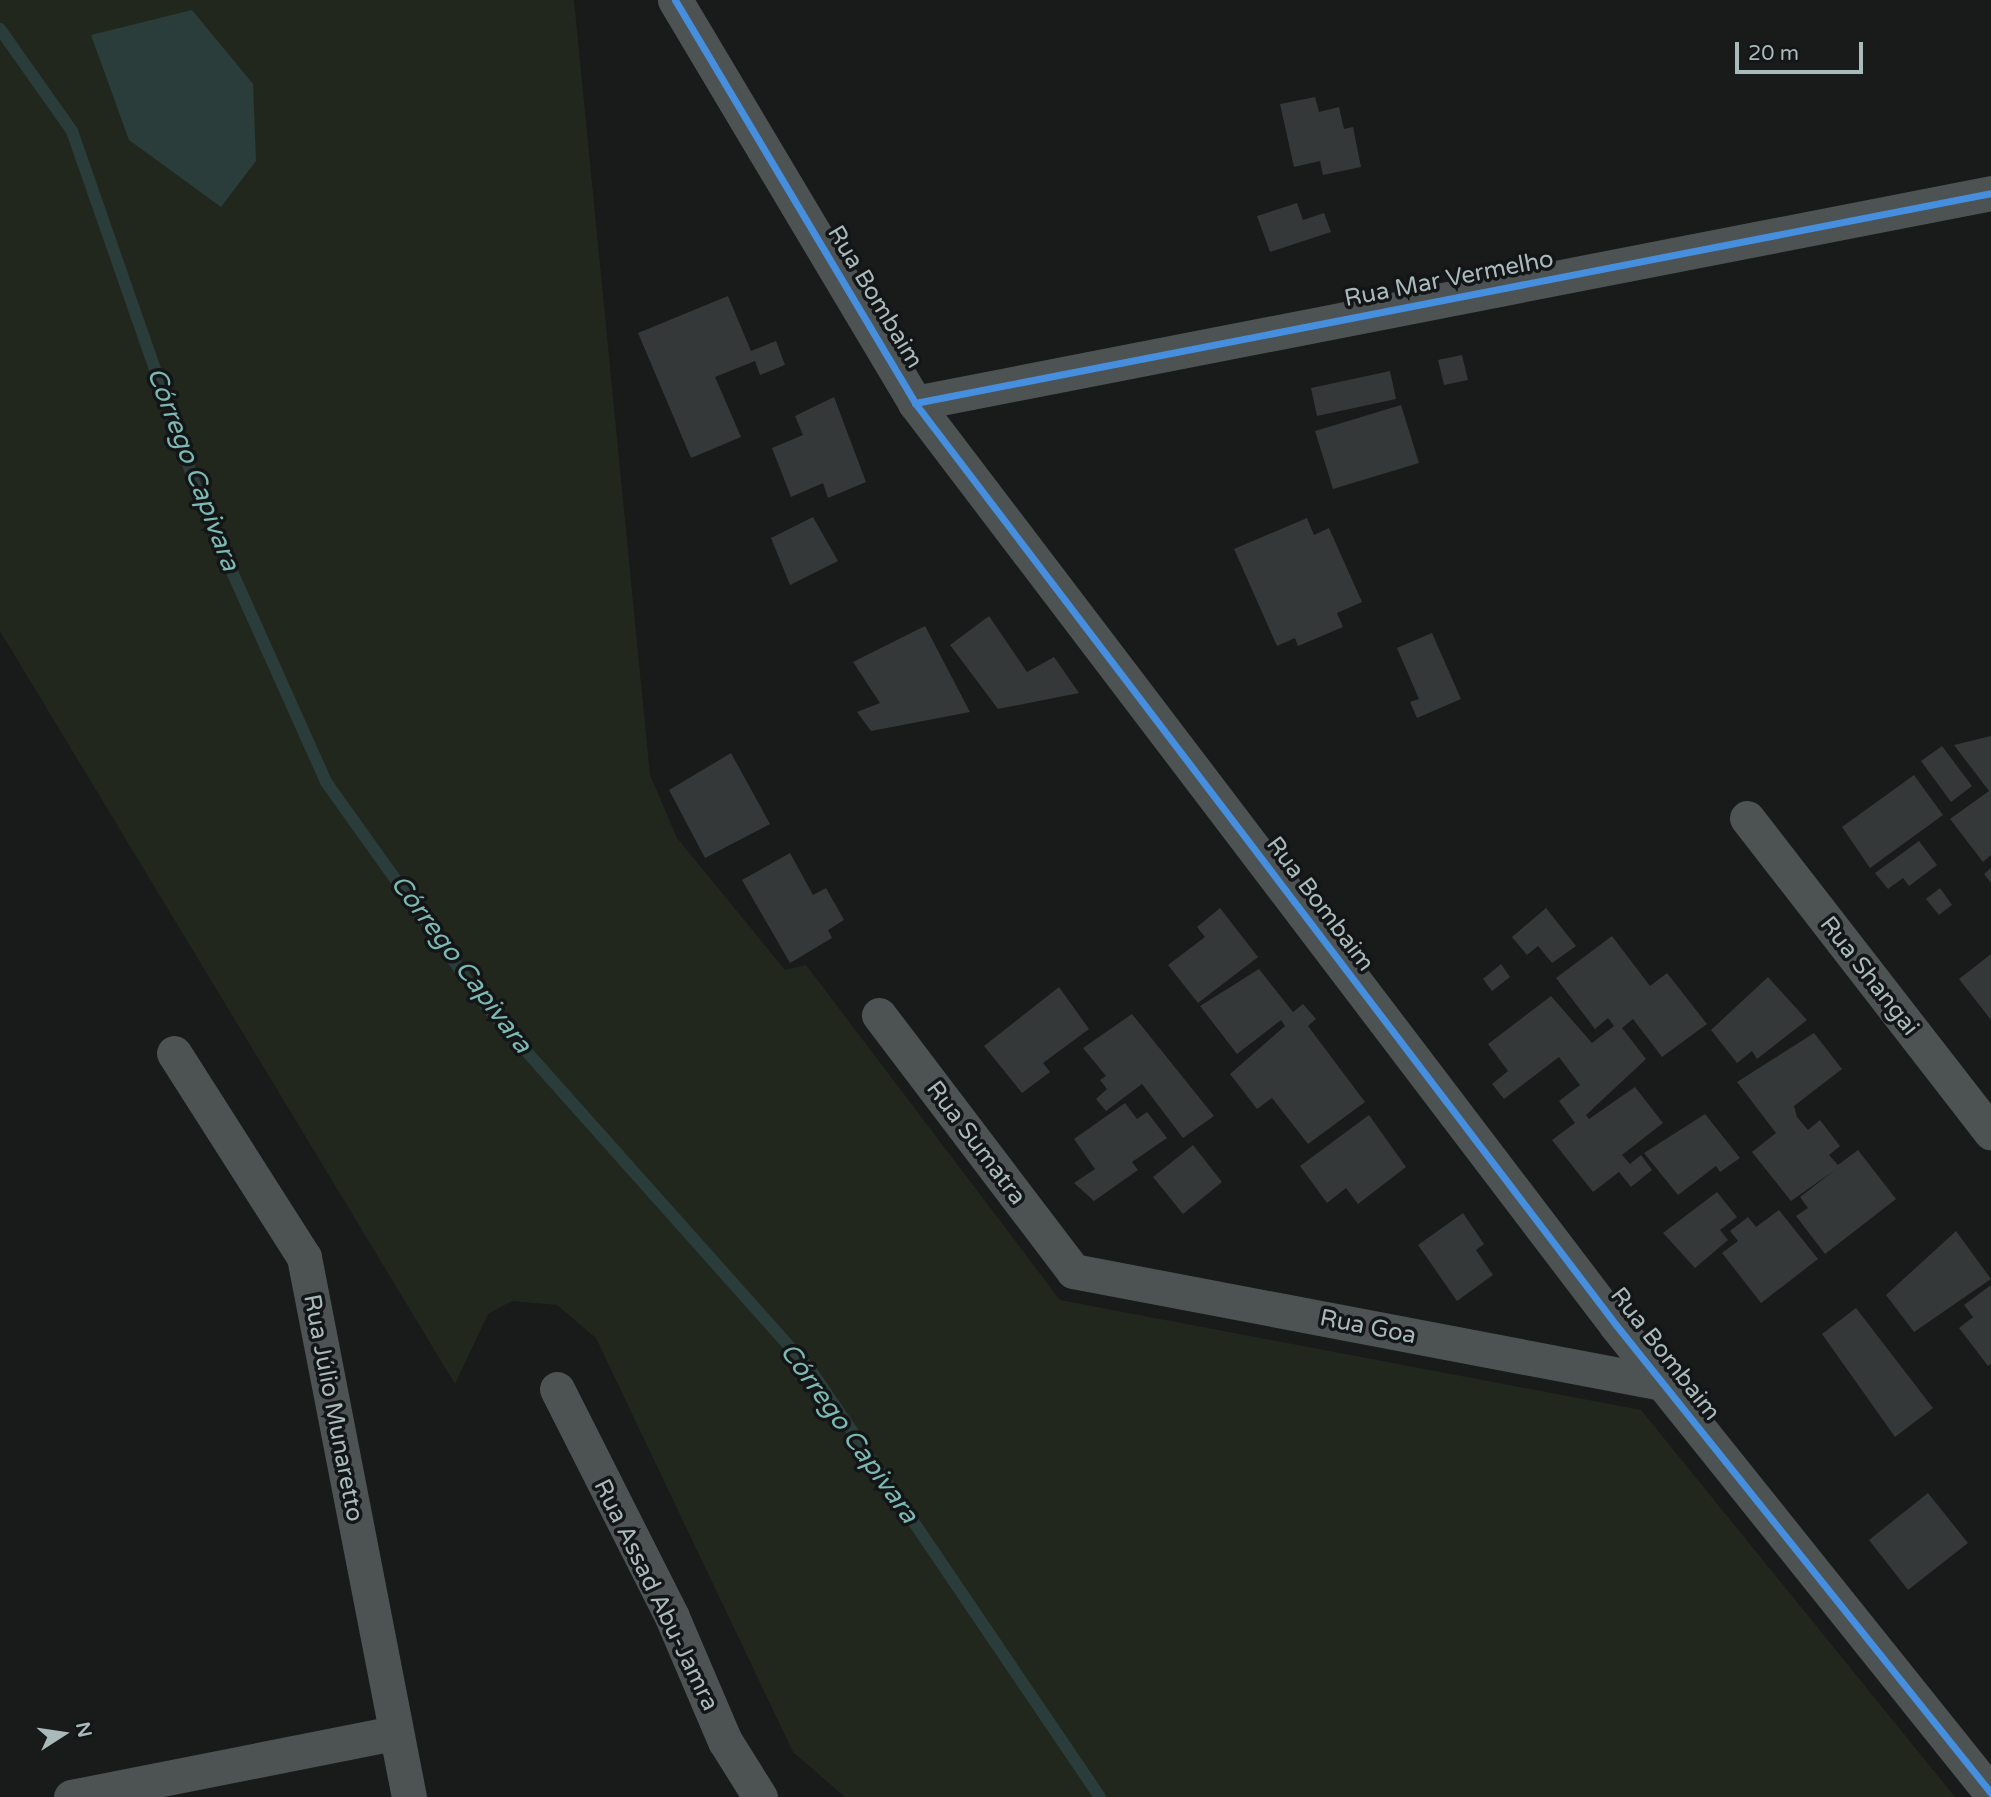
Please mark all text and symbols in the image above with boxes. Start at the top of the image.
scale bar [1739,28,1867,72]
text: 20 m [1748,41,1799,66]
street label: Rua Bombaim [821,220,929,374]
street label: Rua Mar Vermelho [1342,245,1556,313]
water label: Córrego Capivara [140,363,246,575]
street label: Rua Bombaim [1260,831,1380,977]
water label: Córrego Capivara [384,869,538,1059]
street label: Rua Shangai [1814,911,1924,1041]
street label: Rua Sumatra [920,1075,1032,1211]
street label: Rua Bombaim [1604,1282,1726,1426]
street label: Rua Júlio Munaretto [297,1292,369,1524]
street label: Rua Goa [1317,1304,1419,1350]
water label: Córrego Capivara [773,1337,925,1529]
street label: Rua Assad Abu-Jamra [587,1475,725,1715]
north arrow [28,1699,98,1769]
text: N [71,1720,96,1739]

